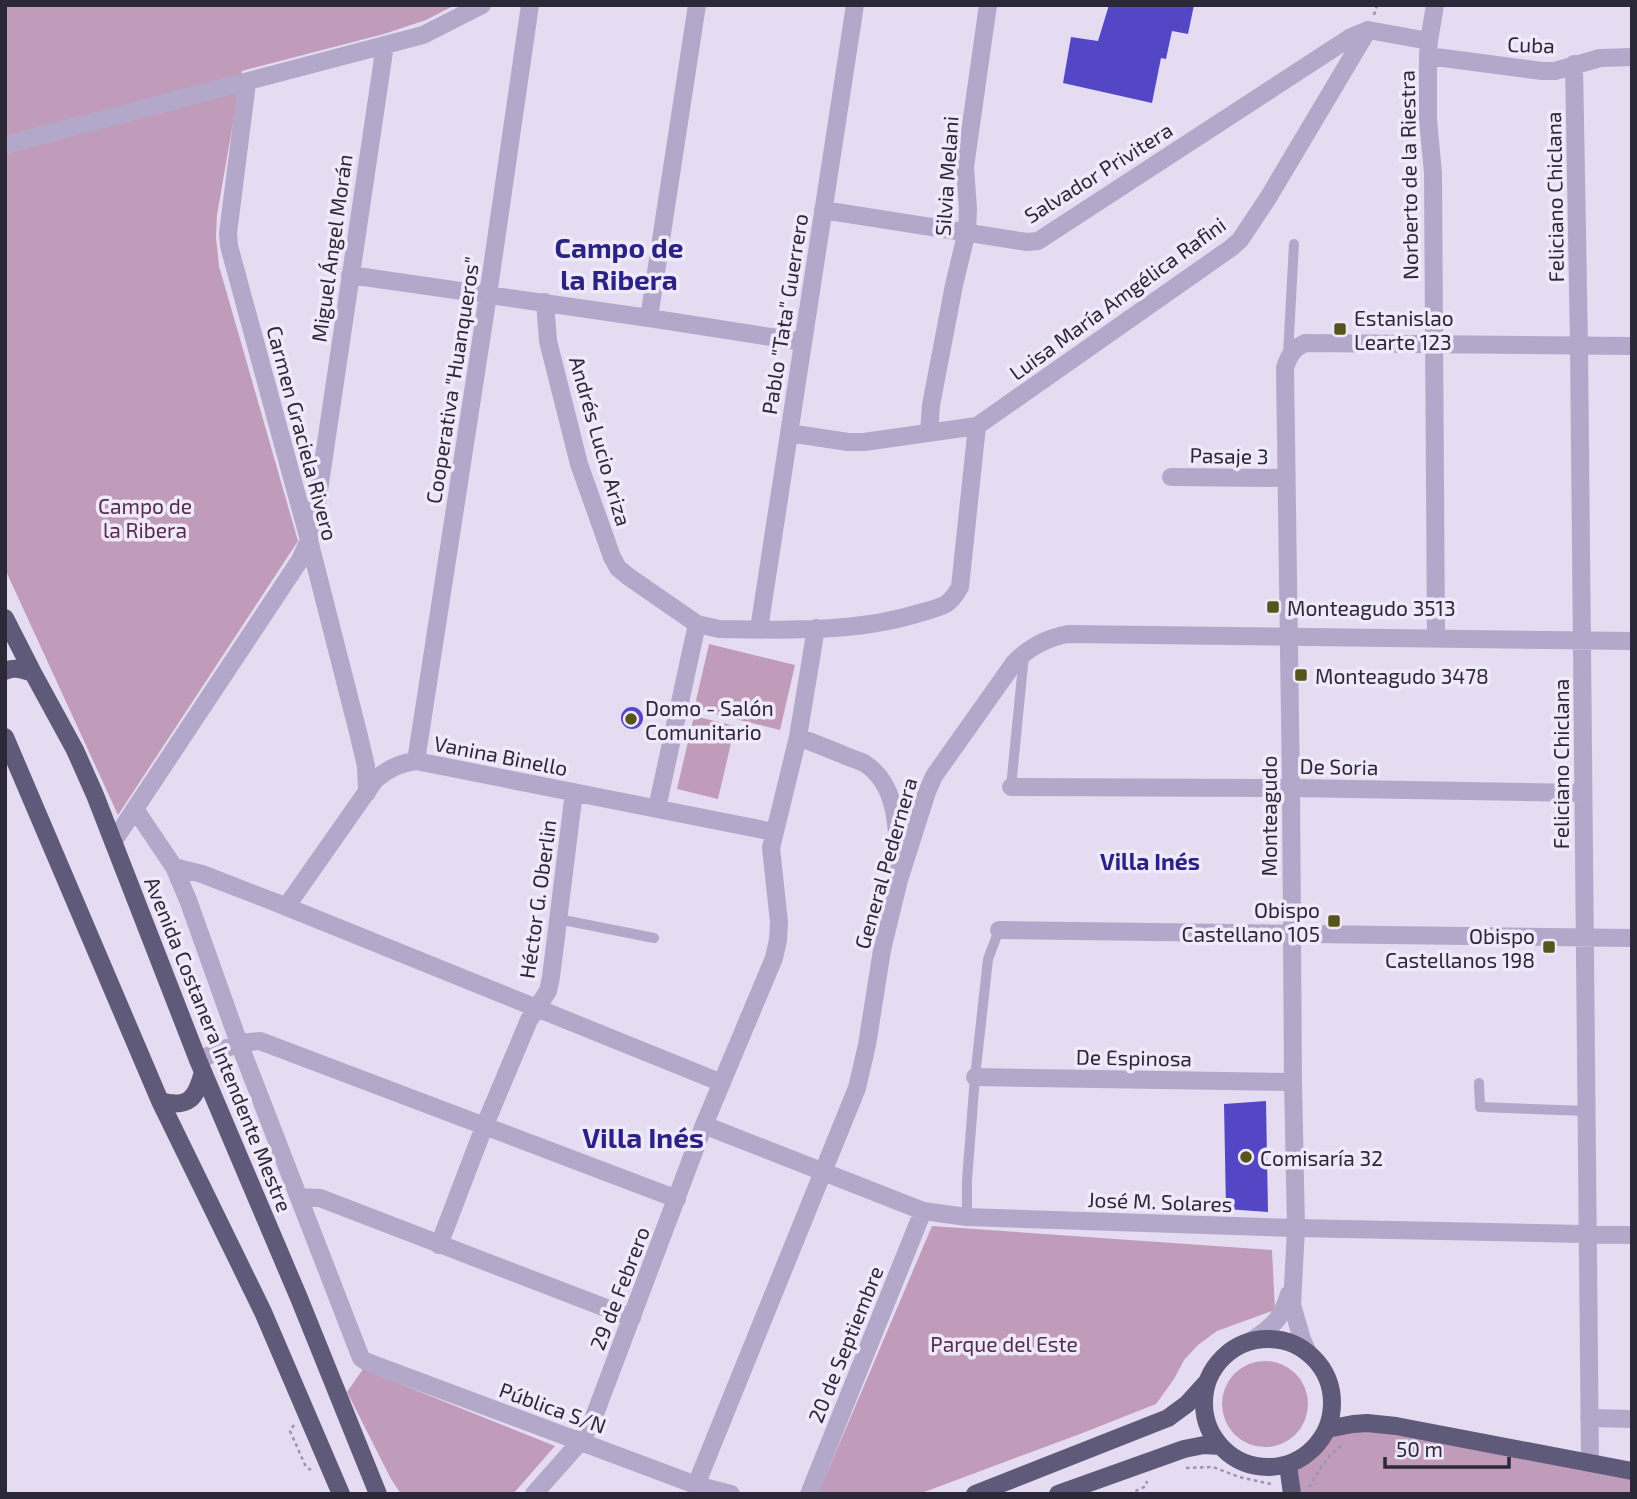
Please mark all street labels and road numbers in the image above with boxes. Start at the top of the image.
street label: Cuba [1507,31,1555,57]
street label: Norberto de la Riestra [1394,70,1422,280]
street label: Feliciano Chiclana [1540,111,1568,283]
street label: Silvia Melani [929,115,963,237]
street label: Salvador Privitera [1019,116,1177,228]
street label: Miguel Ángel Morán [305,152,357,344]
street label: Luisa María Amgélica Rafini [1004,211,1230,385]
street label: Pablo "Tata" Guerrero [756,212,812,416]
street label: Cooperativa "Huanqueros" [420,255,484,505]
street label: Carmen Graciela Rivero [262,323,344,543]
street label: Andrés Lucio Ariza [565,353,637,529]
street label: Pasaje 3 [1189,442,1269,469]
street label: Feliciano Chiclana [1548,679,1573,849]
street label: Vanina Binello [432,730,570,780]
street label: De Soria [1299,753,1379,779]
street label: Monteagudo [1256,755,1281,877]
street label: General Pedernera [849,774,921,952]
street label: Héctor G. Oberlin [513,818,561,980]
street label: Avenida Costanera Intendente Mestre [140,873,298,1215]
street label: De Espinosa [1076,1043,1192,1071]
street label: José M. Solares [1087,1186,1233,1216]
street label: 29 de Febrero [584,1223,654,1353]
street label: 20 de Septiembre [802,1262,888,1426]
street label: Pública S/N [496,1376,610,1438]

